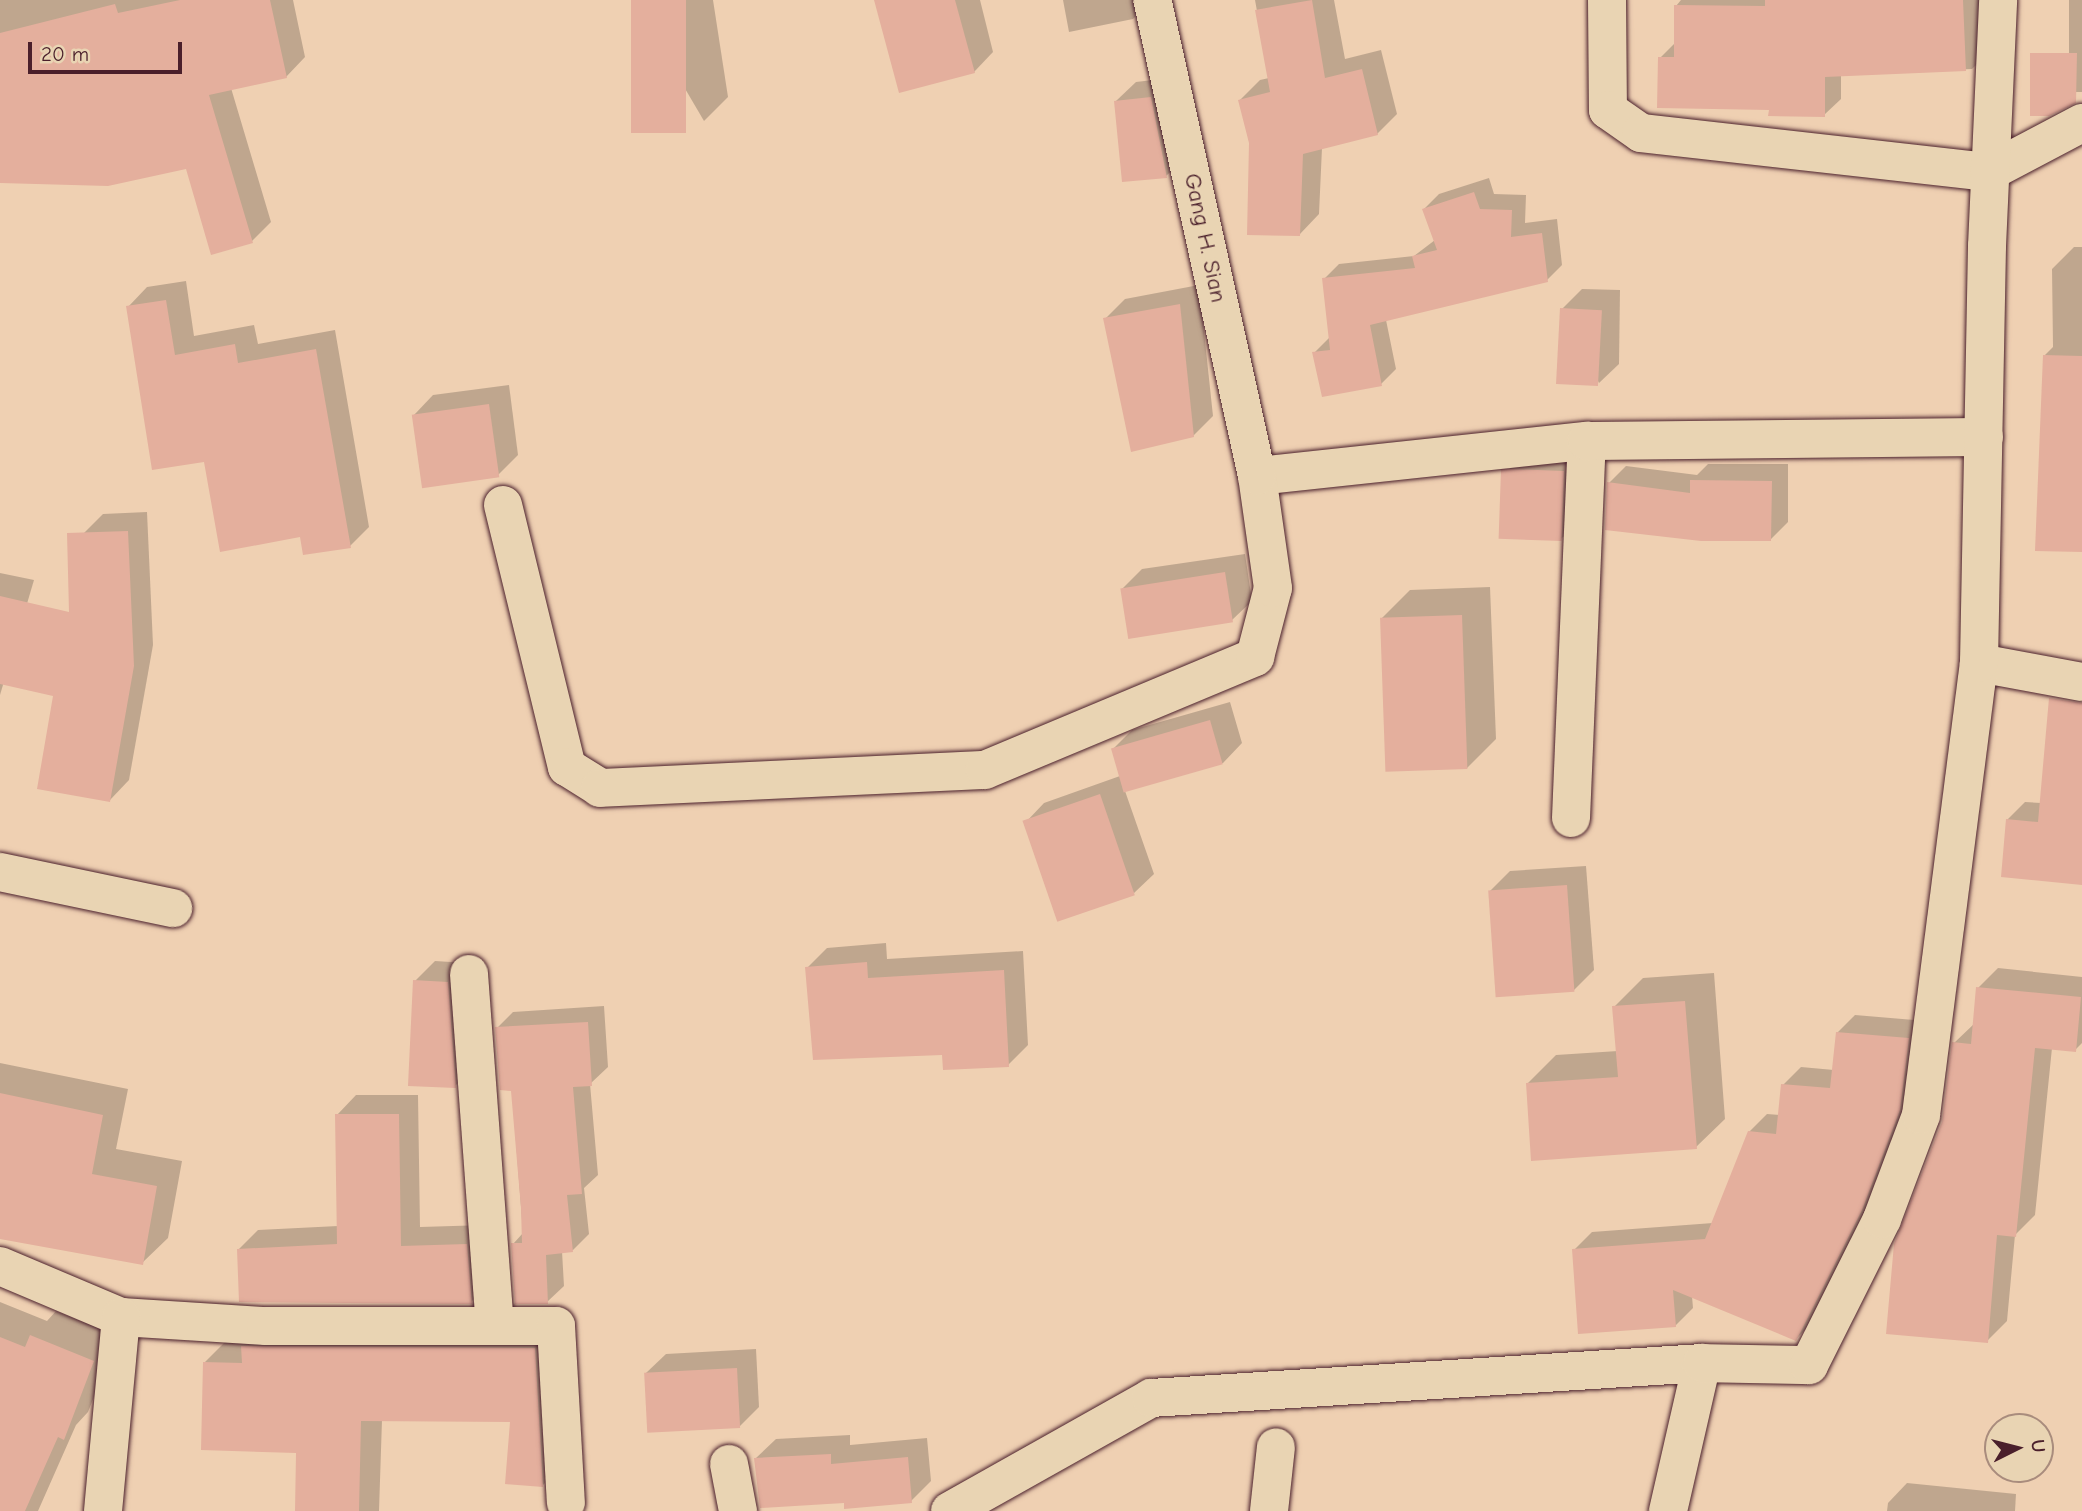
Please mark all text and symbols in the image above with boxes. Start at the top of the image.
scale bar [32,28,186,72]
text: 20 m [41,42,89,66]
street label: Gang H. Sian [1178,171,1232,305]
north arrow [1984,1413,2054,1483]
text: U [2026,1439,2050,1453]

